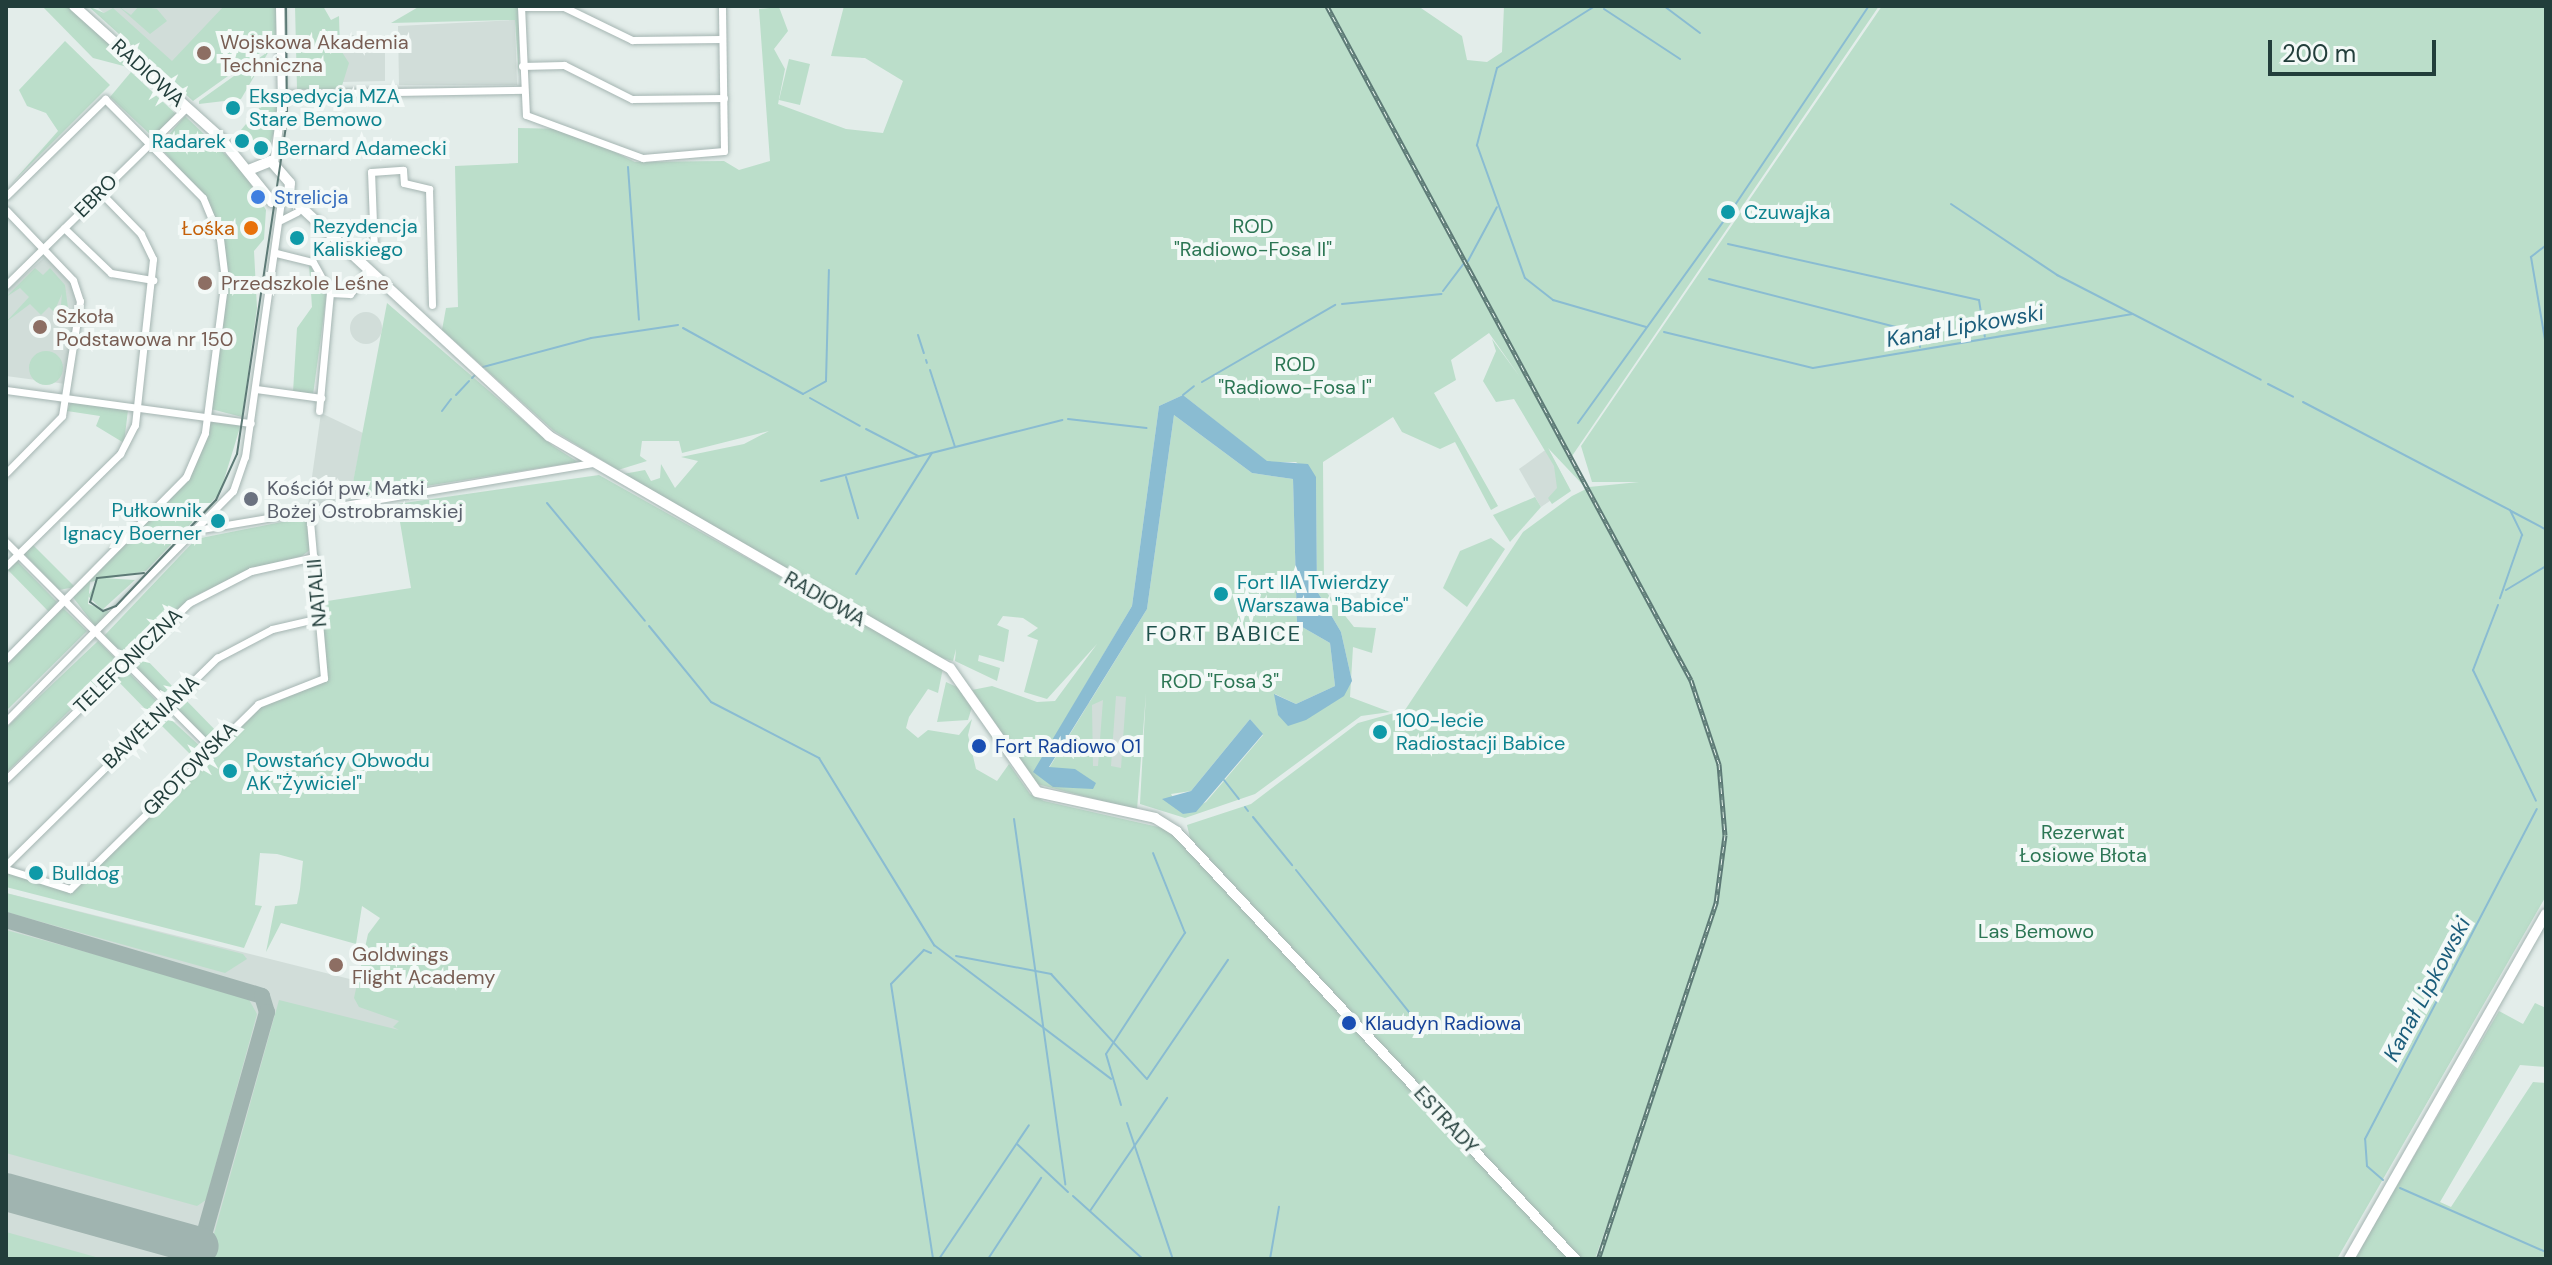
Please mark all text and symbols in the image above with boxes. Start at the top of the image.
scale bar [2272,24,2440,74]
place label: Wojskowa Akademia Techniczna [220,30,409,77]
street label: RADIOWA [107,34,189,112]
text: 200 m [2282,38,2356,69]
marker: Wojskowa Akademia Techniczna [195,44,213,62]
place label: Ekspedycja MZA Stare Bemowo [249,84,400,131]
marker: Ekspedycja MZA Stare Bemowo [224,99,242,117]
place label: Radarek [152,129,226,153]
marker: Radarek [233,132,251,150]
place label: Bernard Adamecki [277,136,447,160]
marker: Bernard Adamecki [252,139,270,157]
street label: EBRO [70,170,122,222]
place label: Strelicja [274,185,348,209]
marker: Strelicja [249,188,267,206]
place label: Czuwajka [1744,200,1830,224]
marker: Czuwajka [1719,203,1737,221]
place label: Rezydencja Kaliskiego [313,214,418,261]
park label: ROD "Radiowo-Fosa II" [1174,215,1332,262]
place label: Łośka [182,216,235,240]
marker: Łośka [242,219,260,237]
marker: Rezydencja Kaliskiego [288,229,306,247]
place label: Przedszkole Leśne [221,271,389,295]
marker: Przedszkole Leśne [196,274,214,292]
water label: Kanał Lipkowski [1884,299,2046,353]
place label: Szkoła Podstawowa nr 150 [56,304,233,351]
marker: Szkoła Podstawowa nr 150 [31,318,49,336]
park label: ROD "Radiowo-Fosa I" [1218,353,1372,400]
place label: Kościół pw. Matki Bożej Ostrobramskiej [267,476,463,523]
marker: Kościół pw. Matki Bożej Ostrobramskiej [242,490,260,508]
place label: Pułkownik Ignacy Boerner [63,498,202,545]
marker: Pułkownik Ignacy Boerner [209,512,227,530]
street label: NATALII [302,558,332,628]
street label: RADIOWA [780,566,870,632]
place label: Fort IIA Twierdzy Warszawa "Babice" [1237,570,1408,617]
marker: Fort IIA Twierdzy Warszawa "Babice" [1212,585,1230,603]
street label: TELEFONICZNA [69,603,187,719]
district label: FORT BABICE [1146,621,1302,647]
park label: ROD "Fosa 3" [1161,669,1279,693]
street label: BAWEŁNIANA [98,670,204,774]
place label: 100-lecie Radiostacji Babice [1396,708,1565,755]
street label: GROTOWSKA [138,717,242,821]
marker: 100-lecie Radiostacji Babice [1371,723,1389,741]
place label: Fort Radiowo 01 [995,734,1141,758]
marker: Fort Radiowo 01 [970,737,988,755]
place label: Powstańcy Obwodu AK "Żywiciel" [246,748,430,795]
marker: Powstańcy Obwodu AK "Żywiciel" [221,762,239,780]
park label: Rezerwat Łosiowe Błota [2019,820,2147,867]
place label: Bulldog [52,861,120,885]
marker: Bulldog [27,864,45,882]
water label: Kanał Lipkowski [2378,912,2476,1066]
park label: Las Bemowo [1978,919,2094,943]
place label: Goldwings Flight Academy [352,942,495,989]
marker: Goldwings Flight Academy [327,956,345,974]
place label: Klaudyn Radiowa [1365,1011,1521,1035]
marker: Klaudyn Radiowa [1340,1014,1358,1032]
street label: ESTRADY [1409,1081,1483,1159]

